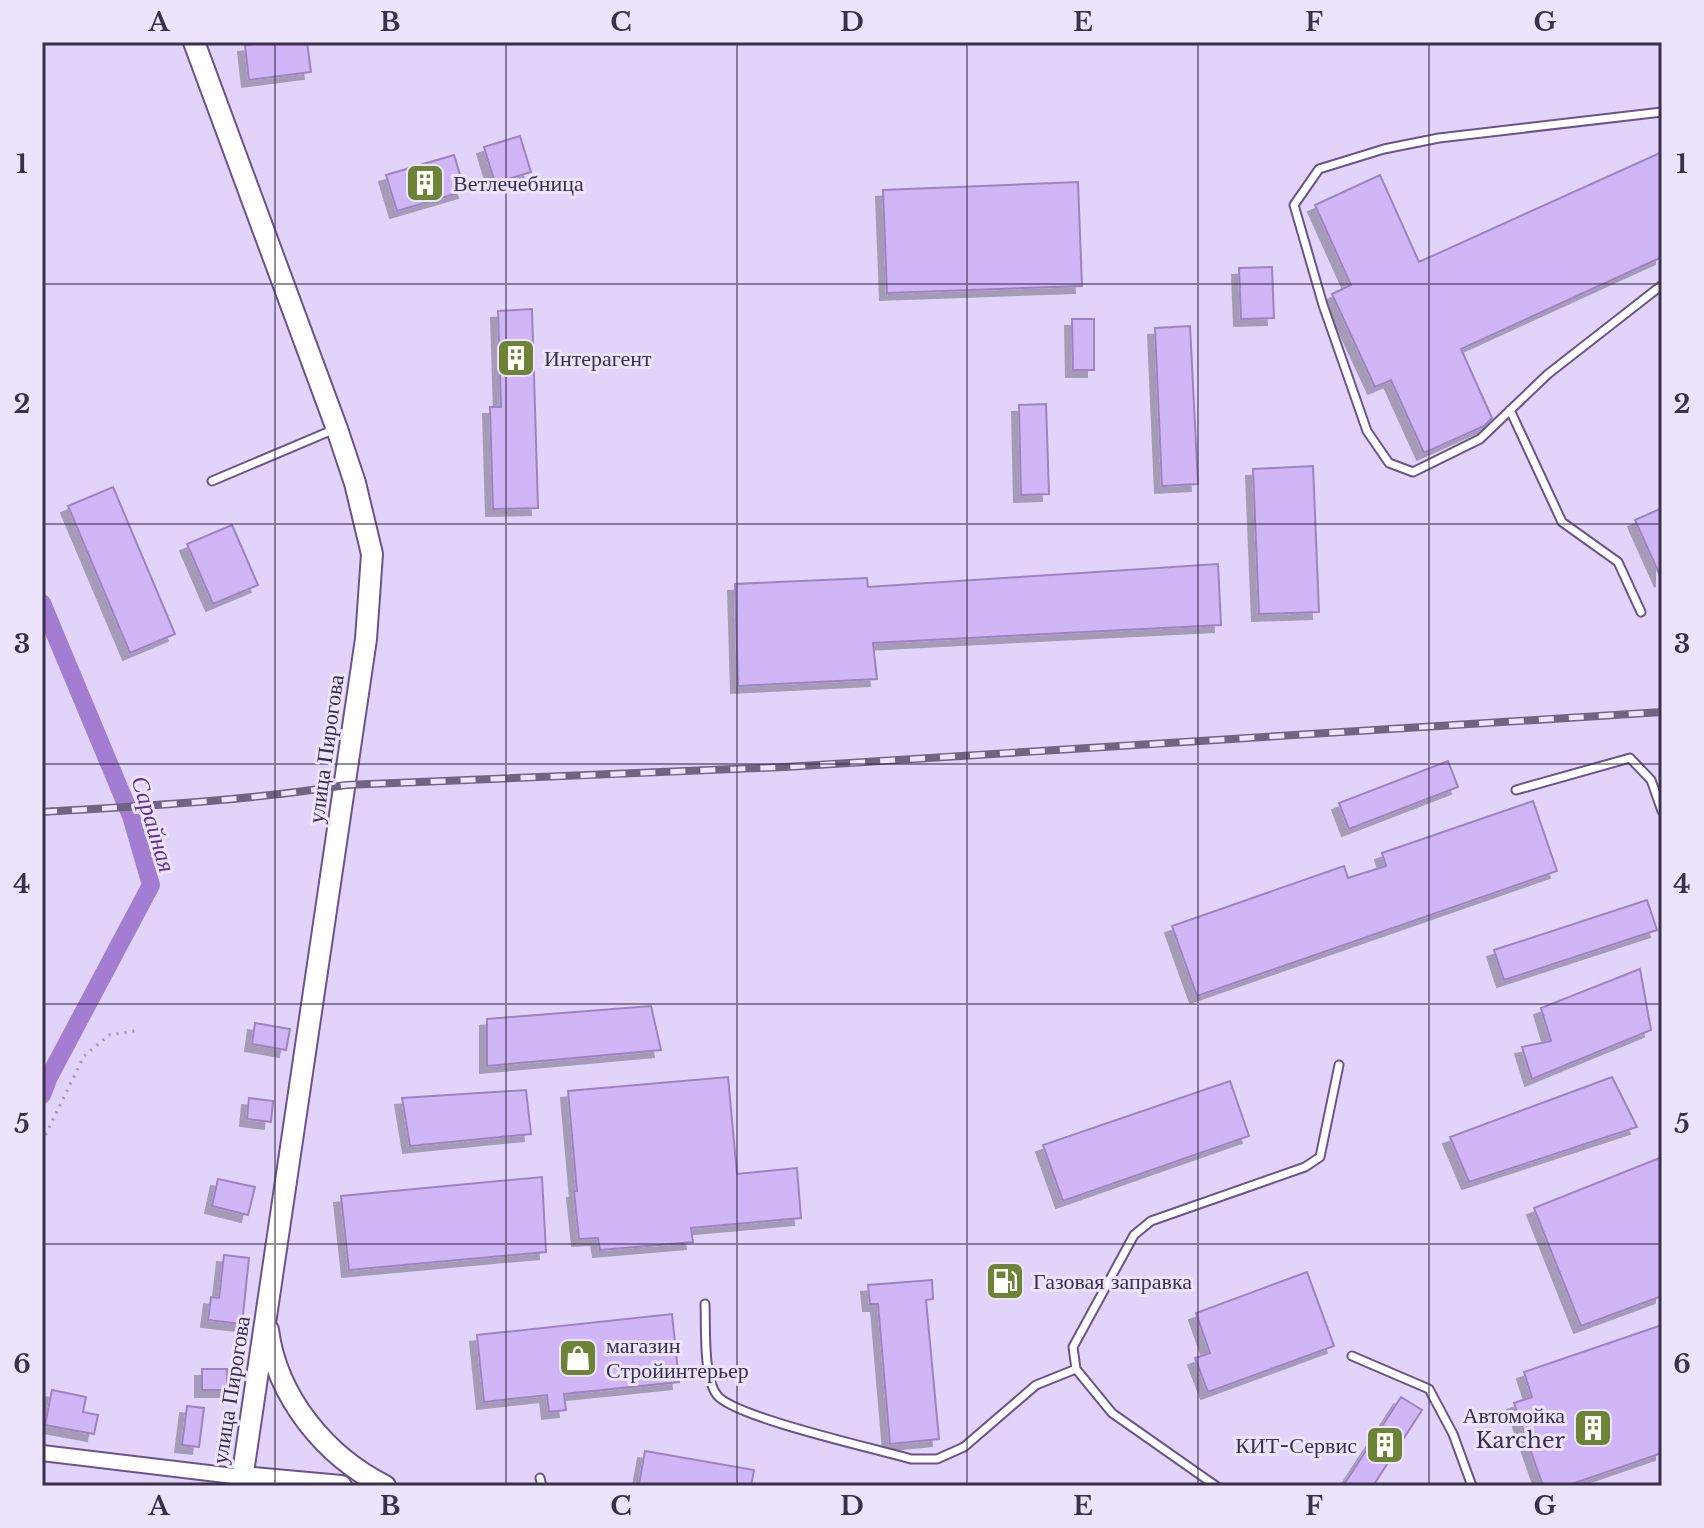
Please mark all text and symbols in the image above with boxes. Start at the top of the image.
text: A [147,6,170,38]
text: B [380,6,400,38]
text: C [610,6,632,38]
text: D [840,6,864,38]
text: E [1073,6,1093,38]
text: F [1305,6,1323,38]
text: G [1534,6,1557,38]
text: 1 [16,148,28,180]
text: 1 [1676,148,1688,180]
building icon: Ветлечебница [404,162,446,204]
place label: Ветлечебница [453,170,584,197]
building icon: Интерагент [495,337,537,379]
place label: Интерагент [544,345,652,372]
text: 2 [14,388,30,420]
text: 2 [1674,388,1690,420]
text: 3 [14,628,30,660]
text: 3 [1674,628,1690,660]
street label: улица Пирогова [302,673,350,825]
water label: Сарайная [126,772,182,876]
text: 4 [13,868,31,900]
text: 4 [1673,868,1691,900]
text: 5 [14,1108,30,1140]
text: 5 [1674,1108,1690,1140]
fuel station icon: Газовая заправка [984,1260,1026,1302]
place label: Газовая заправка [1033,1268,1192,1295]
street label: улица Пирогова [206,1314,256,1466]
place label: магазин Стройинтерьер [606,1332,749,1384]
shop icon: магазин Стройинтерьер [557,1337,599,1379]
text: 6 [13,1348,31,1380]
text: 6 [1673,1348,1691,1380]
place label: Автомойка Karcher [1463,1402,1566,1454]
building icon: Автомойка Karcher [1572,1407,1614,1449]
building icon: КИТ-Сервис [1364,1424,1406,1466]
place label: КИТ-Сервис [1235,1432,1357,1459]
text: A [147,1490,170,1522]
text: B [380,1490,400,1522]
text: C [610,1490,632,1522]
text: D [840,1490,864,1522]
text: E [1073,1490,1093,1522]
text: F [1305,1490,1323,1522]
text: G [1534,1490,1557,1522]

